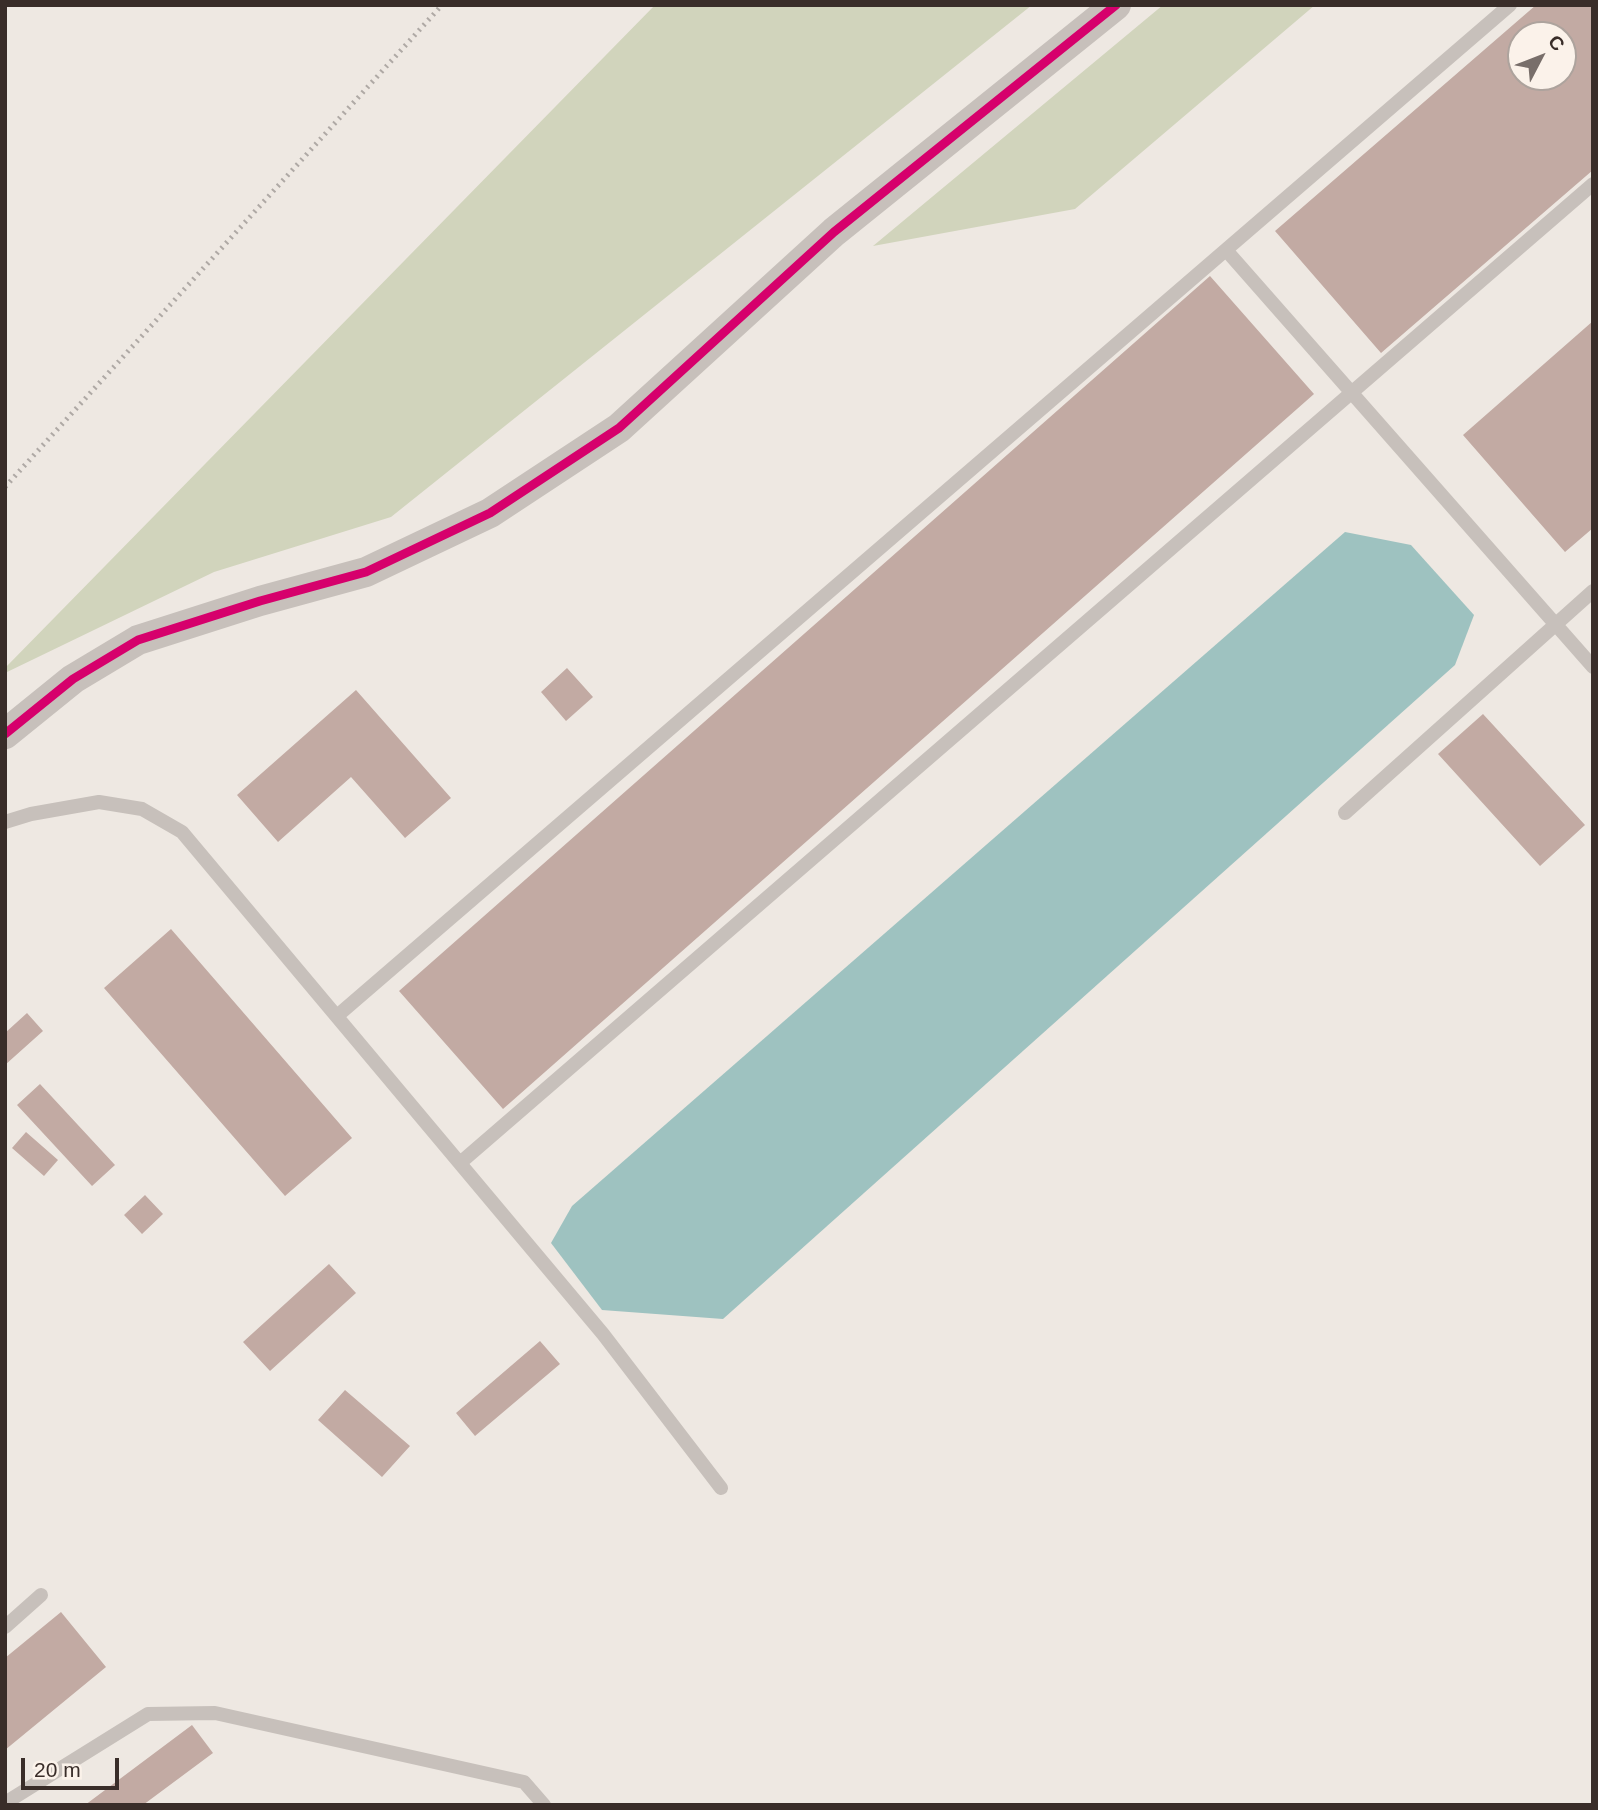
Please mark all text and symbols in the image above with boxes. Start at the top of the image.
north arrow [1507,21,1577,91]
text: С [1544,31,1569,55]
scale bar [24,1744,122,1788]
text: 20 m [34,1758,81,1781]

